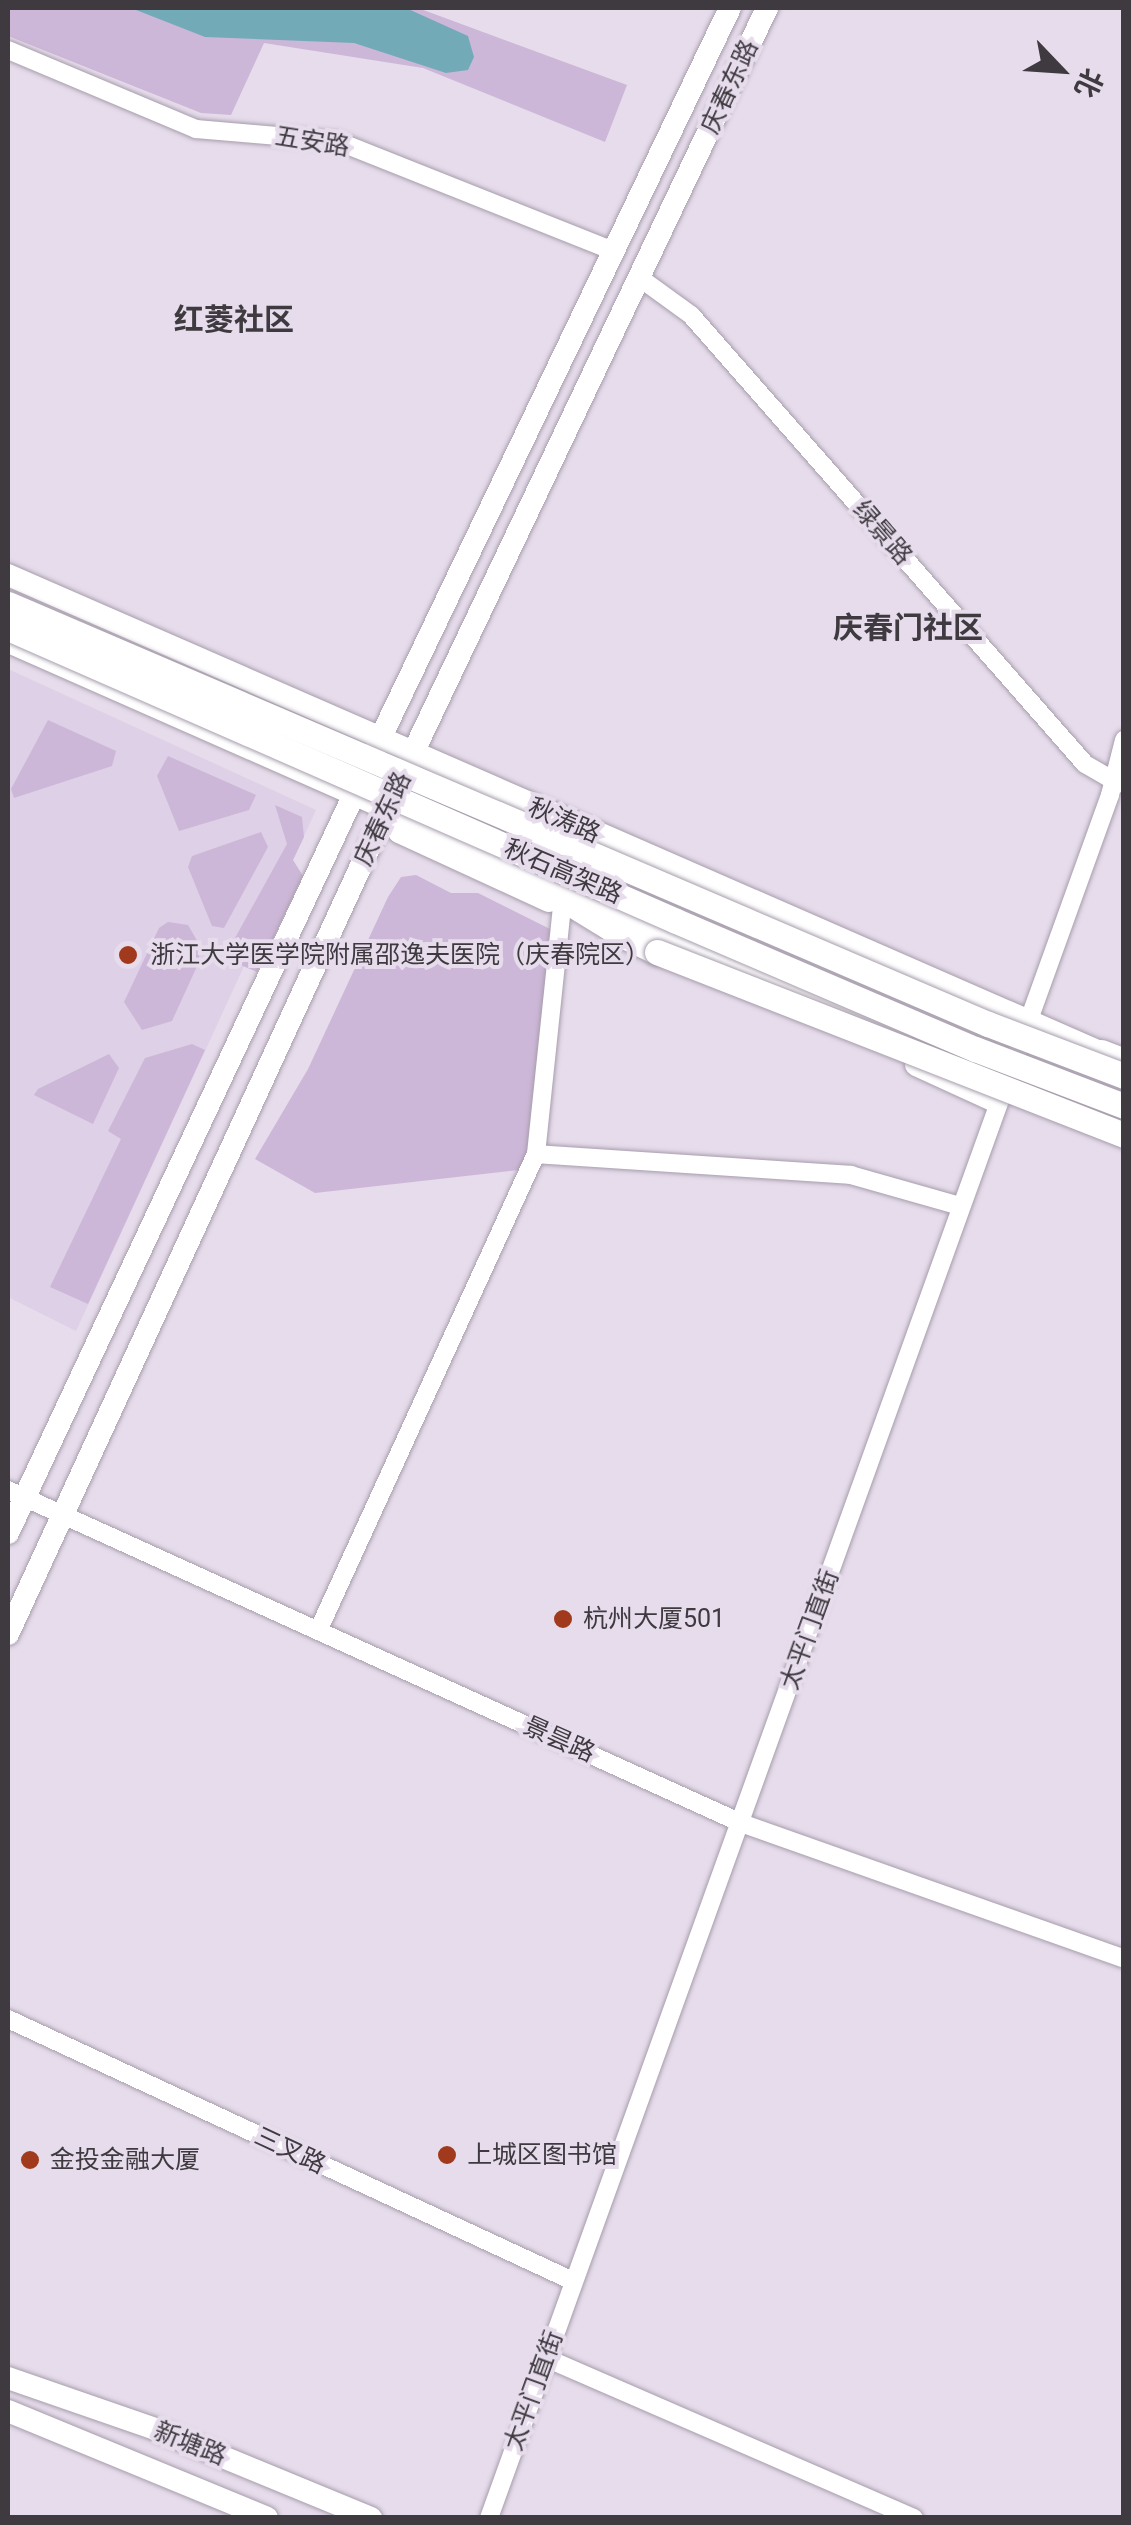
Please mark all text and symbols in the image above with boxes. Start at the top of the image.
north arrow [1011,20,1111,120]
street label: 庆春东路 [695,35,765,139]
text: 北 [1068,63,1110,103]
street label: 五安路 [273,121,351,163]
district label: 红菱社区 [174,302,294,338]
street label: 绿景路 [846,495,918,571]
district label: 庆春门社区 [833,610,983,646]
street label: 庆春东路 [348,767,418,871]
street label: 秋涛路 [524,793,604,849]
street label: 秋石高架路 [500,834,626,910]
place label: 浙江大学医学院附属邵逸夫医院（庆春院区） [150,940,650,970]
marker: 浙江大学医学院附属邵逸夫医院（庆春院区） [115,942,141,968]
street label: 太平门直街 [775,1566,845,1694]
place label: 杭州大厦501 [583,1604,725,1634]
marker: 杭州大厦501 [552,1608,574,1630]
street label: 景昙路 [519,1711,599,1769]
street label: 三叉路 [250,2122,330,2180]
place label: 上城区图书馆 [467,2140,617,2170]
marker: 上城区图书馆 [436,2144,458,2166]
place label: 金投金融大厦 [50,2145,200,2175]
marker: 金投金融大厦 [19,2149,41,2171]
street label: 太平门直街 [499,2327,569,2455]
street label: 新塘路 [150,2416,230,2472]

